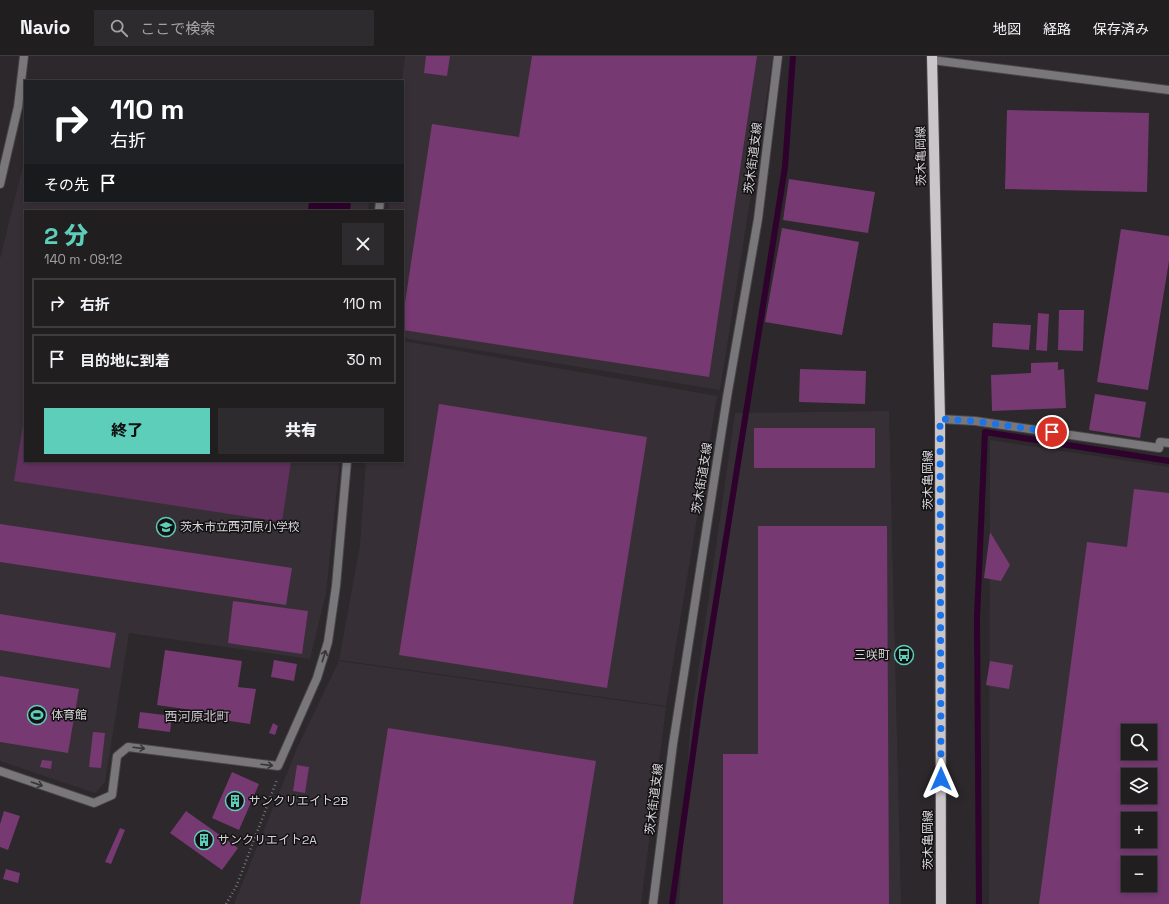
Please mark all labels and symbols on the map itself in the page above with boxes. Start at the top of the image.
street label: 茨木街道支線 [741,121,765,195]
street label: 茨木亀岡線 [912,126,930,186]
pin [1035,415,1069,449]
street label: 茨木街道支線 [688,441,716,515]
street label: 茨木亀岡線 [920,450,936,510]
school or university icon: 茨木市立西河原小学校 [155,516,177,538]
place label: 茨木市立西河原小学校 [180,519,300,535]
bus stop icon: 三咲町 [893,644,915,666]
place label: 三咲町 [854,647,890,663]
one-way arrow [321,650,328,663]
sports icon: 体育館 [26,704,48,726]
place label: 体育館 [51,707,87,723]
district label: 西河原北町 [164,708,230,725]
one-way arrow [132,744,145,752]
position arrow [920,758,962,800]
one-way arrow [261,761,274,768]
street label: 茨木街道支線 [642,762,666,836]
one-way arrow [31,780,43,788]
building icon: サンクリエイト2B [224,790,246,812]
place label: サンクリエイト2B [249,793,348,809]
street label: 茨木亀岡線 [920,810,936,870]
building icon: サンクリエイト2A [193,829,215,851]
place label: サンクリエイト2A [218,832,317,848]

